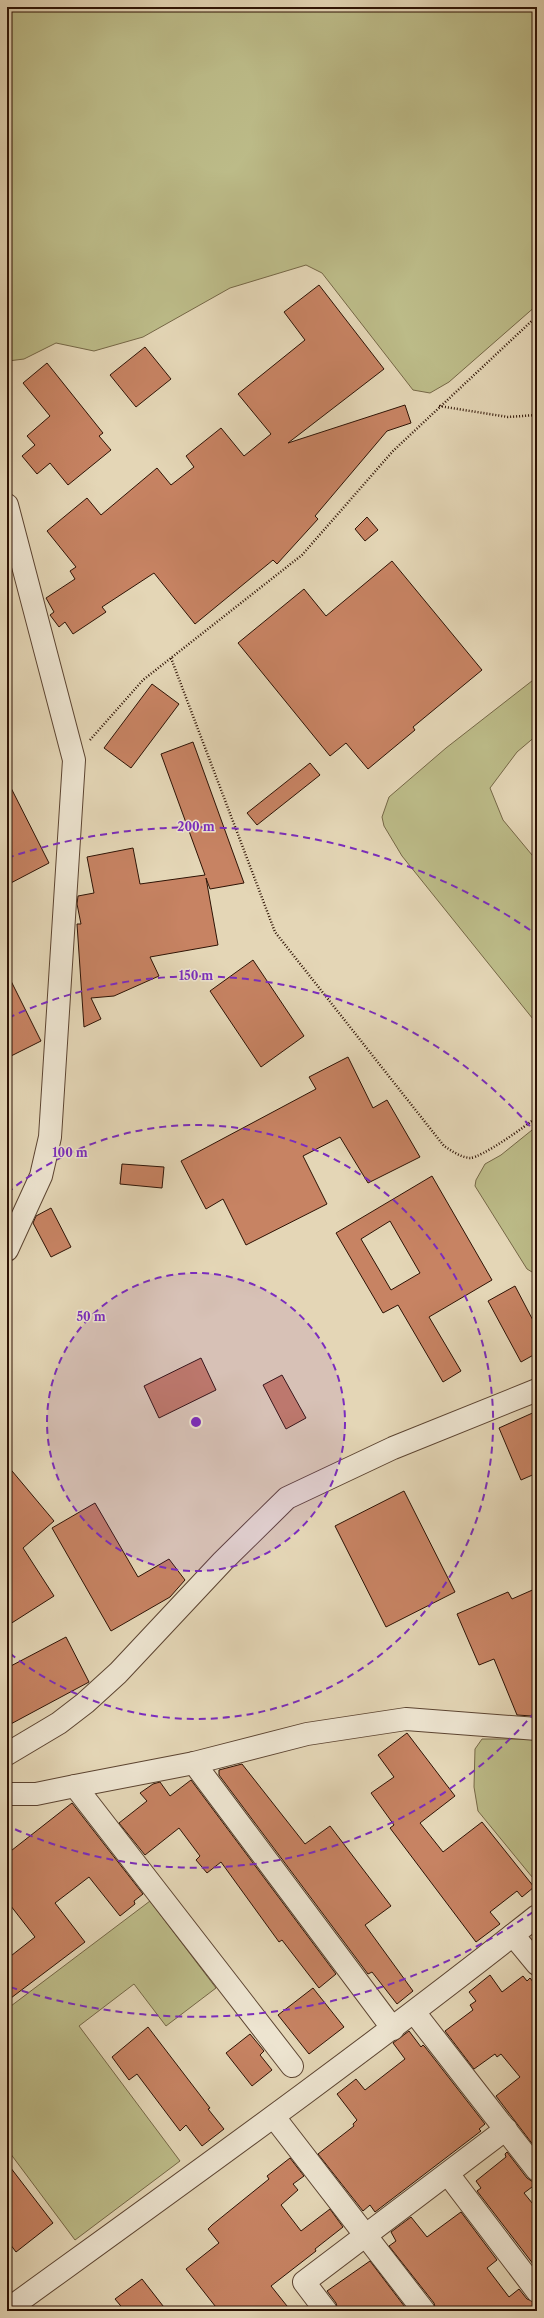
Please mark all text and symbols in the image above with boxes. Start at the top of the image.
text: 200 m [177,819,215,834]
text: 150 m [179,968,213,983]
text: 100 m [52,1145,88,1160]
text: 50 m [76,1309,106,1324]
centre of rings [189,1415,203,1429]

